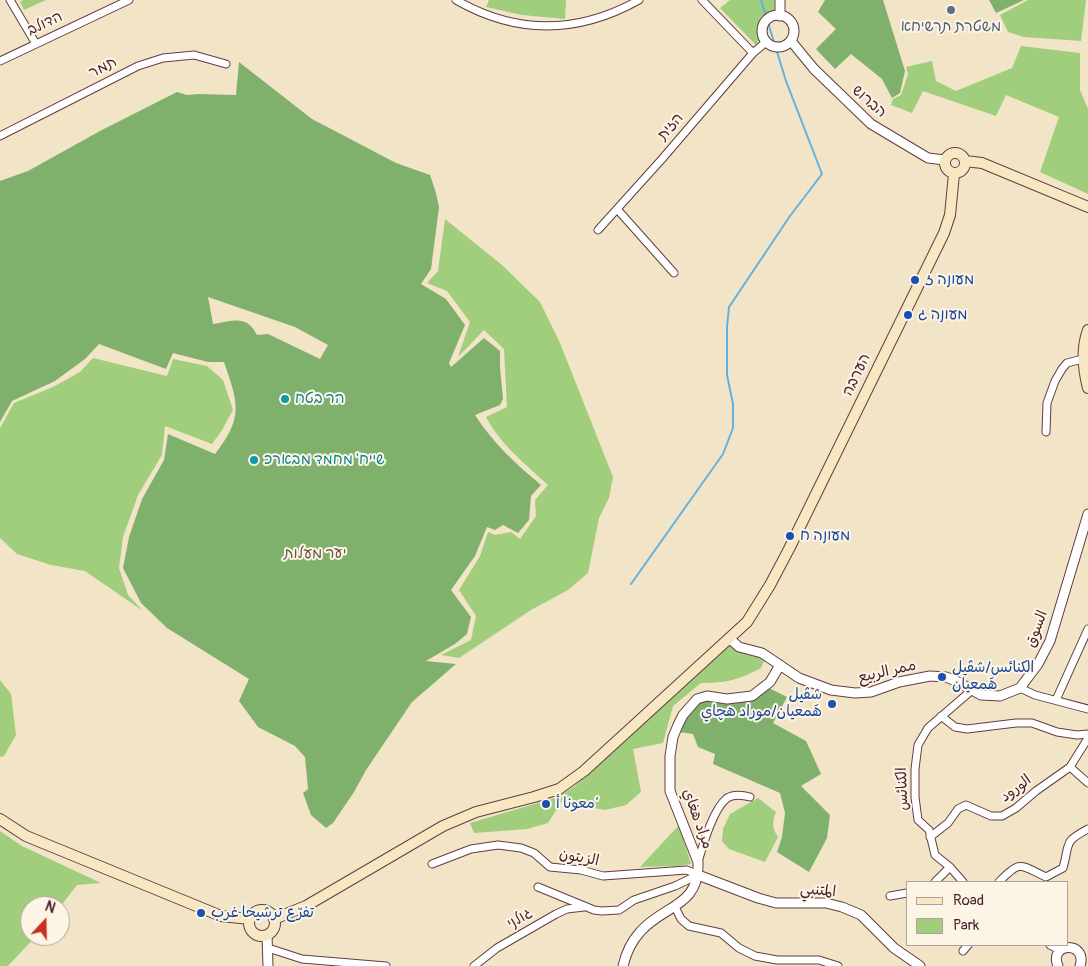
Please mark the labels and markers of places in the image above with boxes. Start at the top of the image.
marker: משטרת תרשיחא [945,4,957,16]
place label: משטרת תרשיחא [901,18,1001,36]
place label: מעונה ז [925,271,974,289]
marker: מעונה ז [909,274,921,286]
place label: מעונה ג [918,306,968,324]
marker: מעונה ג [902,309,914,321]
place label: הר בטח [295,390,344,408]
marker: הר בטח [279,393,291,405]
place label: שייח' מחמד מבארכ [264,451,385,469]
marker: שייח' מחמד מבארכ [248,454,260,466]
place label: מעונה ח [800,527,850,545]
marker: מעונה ח [784,530,796,542]
place label: الكنائس/شڤيل هَمعيان [952,659,1034,694]
marker: الكنائس/شڤيل هَمعيان [936,671,948,683]
place label: شڤيل هَمعيان/موراد هچاي [701,686,822,721]
marker: شڤيل هَمعيان/موراد هچاي [826,698,838,710]
place label: معونا أ‘ [556,795,599,813]
marker: معونا أ‘ [540,798,552,810]
place label: تفرّع ترشيحا غرب [211,904,314,922]
marker: تفرّع ترشيحا غرب [195,907,207,919]

